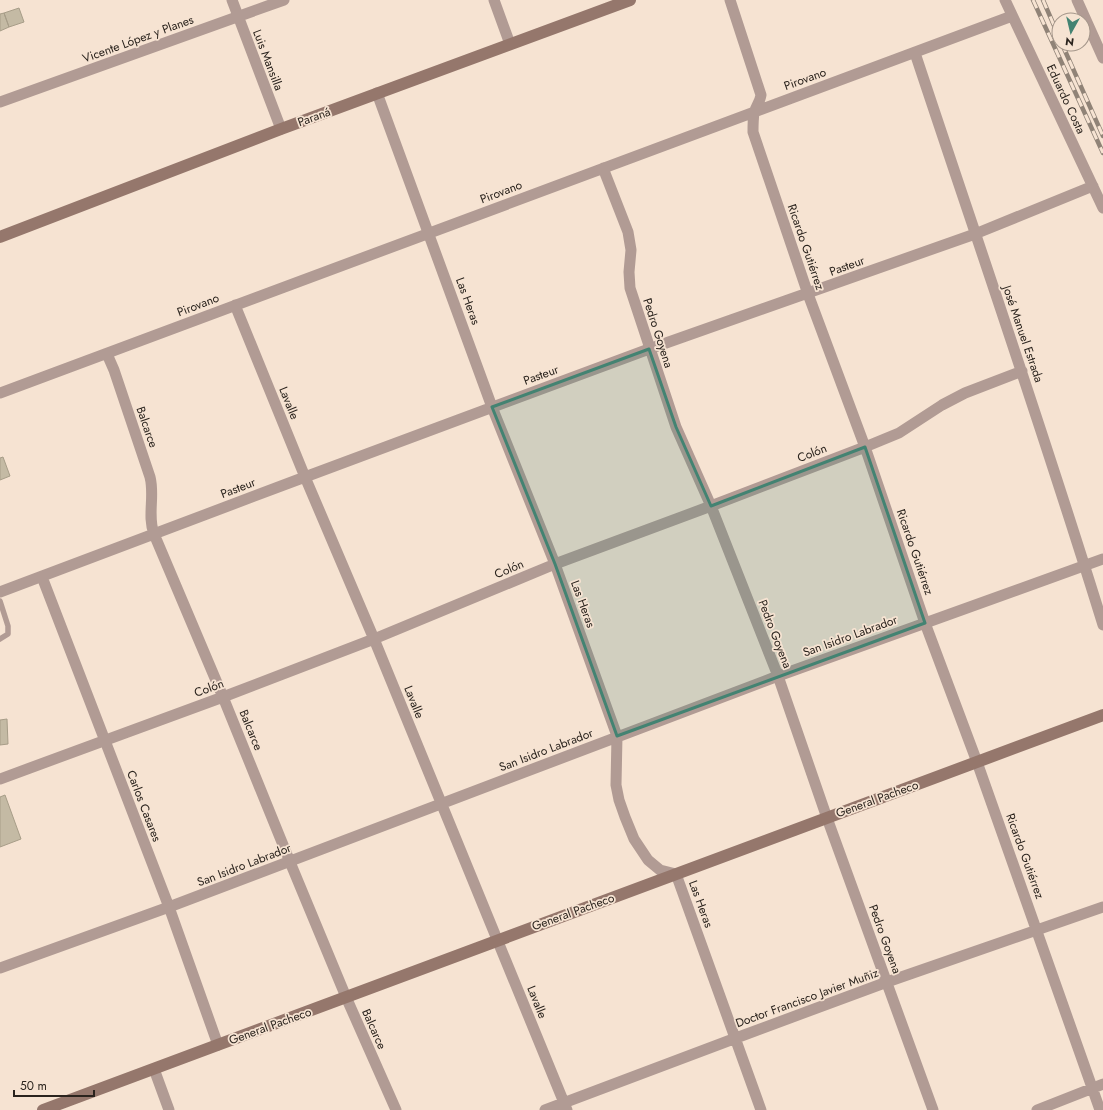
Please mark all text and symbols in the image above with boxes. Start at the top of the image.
street label: Vicente López y Planes [80,10,196,67]
north arrow [1051,12,1091,52]
street label: Luis Mansilla [248,27,288,93]
text: N [1064,33,1075,50]
street label: Eduardo Costa [1042,61,1090,137]
street label: Pirovano [781,63,829,95]
street label: Paraná [295,103,333,131]
street label: Pirovano [477,176,525,208]
street label: Ricardo Gutiérrez [783,202,829,293]
street label: Pasteur [827,251,868,281]
street label: Las Heras [451,275,485,327]
street label: José Manuel Estrada [997,281,1048,385]
street label: Pirovano [174,289,222,321]
street label: Pedro Goyena [638,296,678,370]
street label: Pasteur [521,360,562,390]
street label: Lavalle [274,384,304,422]
street label: Balcarce [132,404,162,450]
street label: Colón [795,439,829,467]
street label: Pasteur [218,473,259,503]
street label: Ricardo Gutiérrez [892,507,938,598]
street label: Colón [491,555,527,583]
street label: Las Heras [566,578,600,630]
street label: Pedro Goyena [754,597,796,671]
street label: San Isidro Labrador [800,610,901,661]
street label: Colón [192,674,226,702]
street label: Lavalle [399,683,429,721]
street label: Balcarce [235,707,267,753]
street label: San Isidro Labrador [496,723,596,776]
street label: Carlos Casares [122,768,166,845]
street label: General Pacheco [833,776,921,822]
street label: Ricardo Gutiérrez [1001,811,1049,902]
street label: San Isidro Labrador [194,838,294,891]
street label: Las Heras [684,878,718,930]
street label: General Pacheco [529,889,617,935]
street label: Pedro Goyena [864,902,906,976]
street label: Doctor Francisco Javier Muñiz [733,964,881,1032]
street label: Lavalle [522,983,552,1021]
street label: General Pacheco [226,1003,314,1049]
street label: Balcarce [357,1006,391,1052]
scale bar [14,1072,94,1098]
text: 50 m [20,1077,47,1095]

